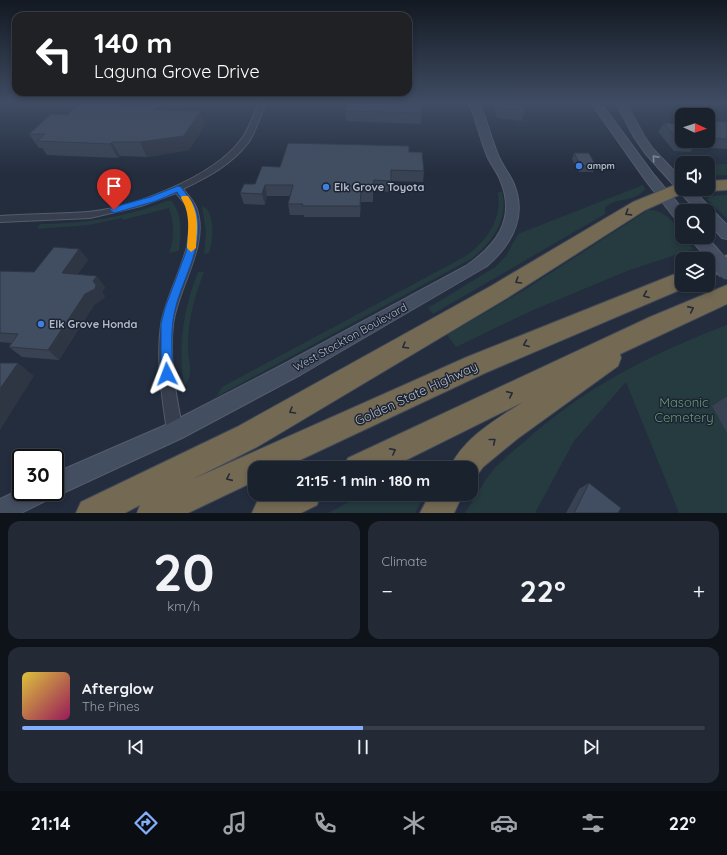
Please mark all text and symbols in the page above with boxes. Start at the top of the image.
text: 140 m [94,25,172,60]
icon: left [28,28,80,80]
text: Laguna Grove Drive [94,60,260,83]
north arrow [675,108,715,148]
map controls [675,108,715,292]
one-way arrow [653,155,660,162]
button: sound [675,156,715,196]
place label: ampm [587,160,615,171]
marker: ampm [574,161,584,171]
pin [97,169,131,210]
icon: arrive [103,175,125,197]
place label: Elk Grove Toyota [334,180,424,194]
marker: Elk Grove Toyota [321,182,331,192]
button: search [675,204,715,244]
one-way arrow [625,208,632,216]
button: layers [675,252,715,292]
one-way arrow [515,277,522,284]
one-way arrow [643,290,650,298]
street label: West Stockton Boulevard [291,300,409,374]
one-way arrow [688,306,695,314]
place label: Elk Grove Honda [49,317,138,331]
marker: Elk Grove Honda [36,319,46,329]
one-way arrow [522,340,529,348]
one-way arrow [402,342,409,349]
position arrow [146,353,188,395]
street label: Golden State Highway [352,358,480,428]
one-way arrow [506,391,513,399]
park label: Masonic Cemetery [654,394,714,425]
one-way arrow [289,406,296,413]
one-way arrow [488,438,495,445]
one-way arrow [389,448,396,455]
speed limit sign: 30 [12,449,64,501]
text: 21:15 · 1 min · 180 m [296,471,430,490]
one-way arrow [225,474,232,482]
text: 20 [153,539,215,604]
text: Climate [382,553,427,569]
text: 22° [520,572,566,610]
text: − [382,577,393,605]
text: + [693,577,705,605]
text: km/h [167,598,200,614]
text: Afterglow [82,679,154,698]
text: The Pines [82,698,140,714]
icon: previous [125,736,147,758]
icon: pause [352,736,374,758]
icon: next [580,736,602,758]
icon: directions [132,809,160,837]
icon: music [221,809,249,837]
icon: phone [311,809,339,837]
icon: climate [400,809,428,837]
icon: car [490,809,518,837]
icon: filters [579,809,607,837]
text: 21:14 [31,812,70,835]
text: 22° [669,812,696,835]

